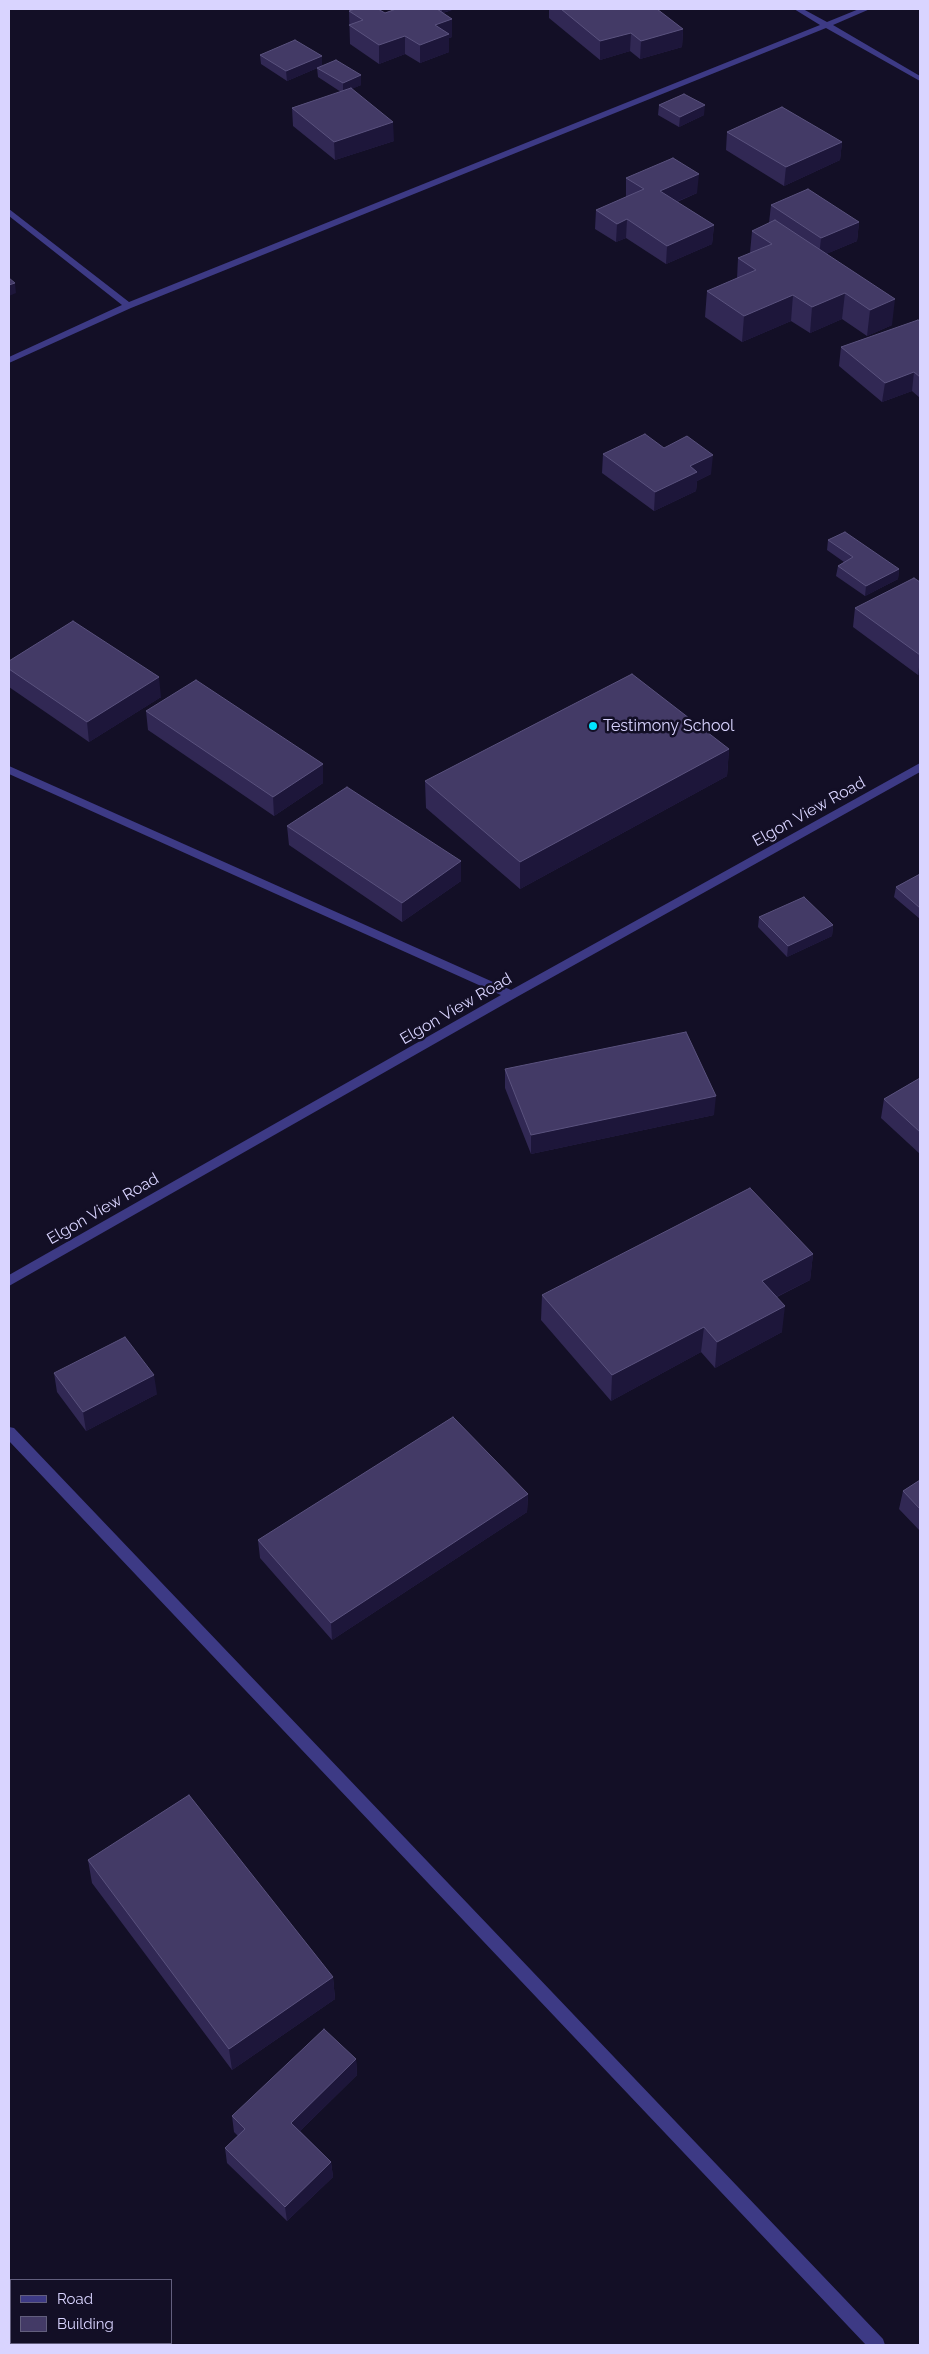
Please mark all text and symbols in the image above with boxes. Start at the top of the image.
place label: Testimony School [603,716,734,736]
marker: Testimony School [587,720,599,732]
street label: Elgon View Road [749,773,869,851]
street label: Elgon View Road [397,969,515,1049]
street label: Elgon View Road [44,1169,162,1249]
legend [10,2279,172,2344]
text: Road [57,2290,93,2308]
text: Building [57,2315,114,2333]

